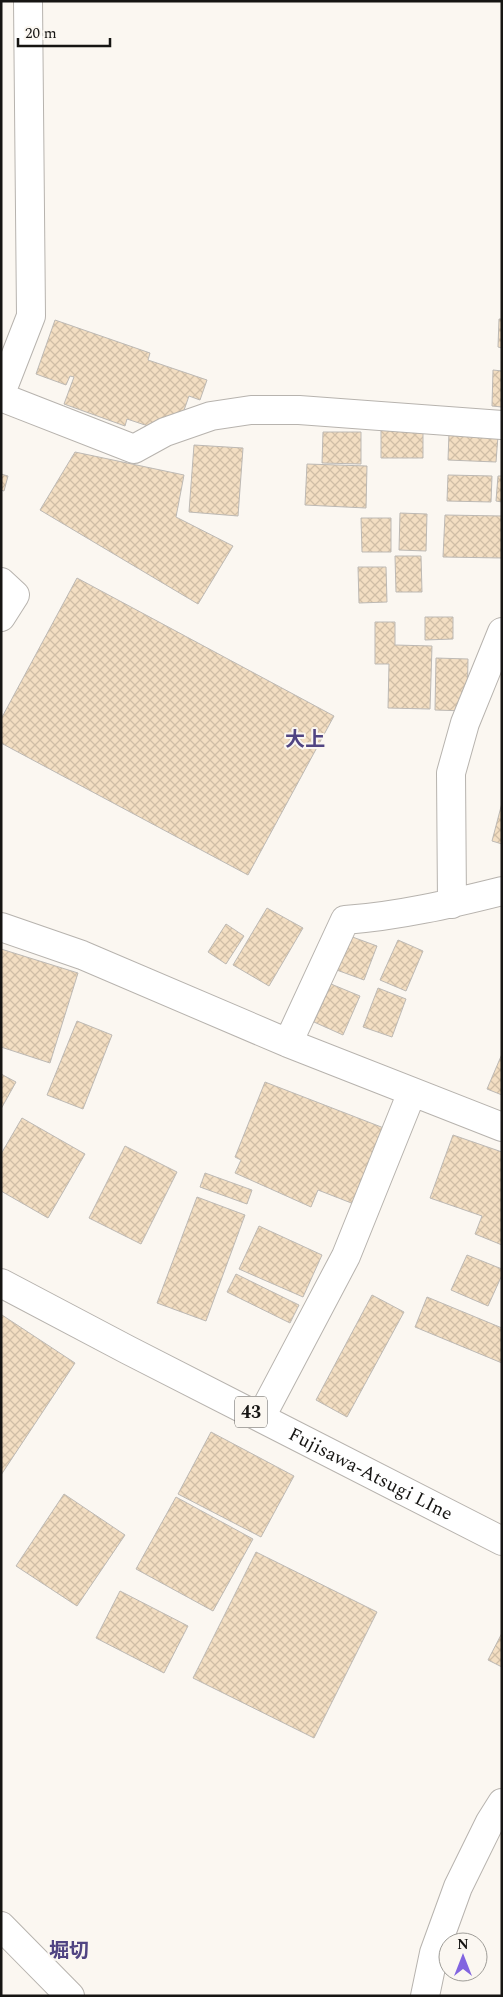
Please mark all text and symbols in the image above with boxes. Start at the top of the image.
scale bar [18,15,110,47]
text: 20 m [25,22,57,45]
district label: 大上 [285,725,325,755]
road number: 43 [235,1396,267,1428]
street label: Fujisawa-Atsugi LIne [283,1420,458,1528]
north arrow [438,1932,488,1982]
text: N [457,1934,469,1955]
district label: 堀切 [49,1936,89,1966]

